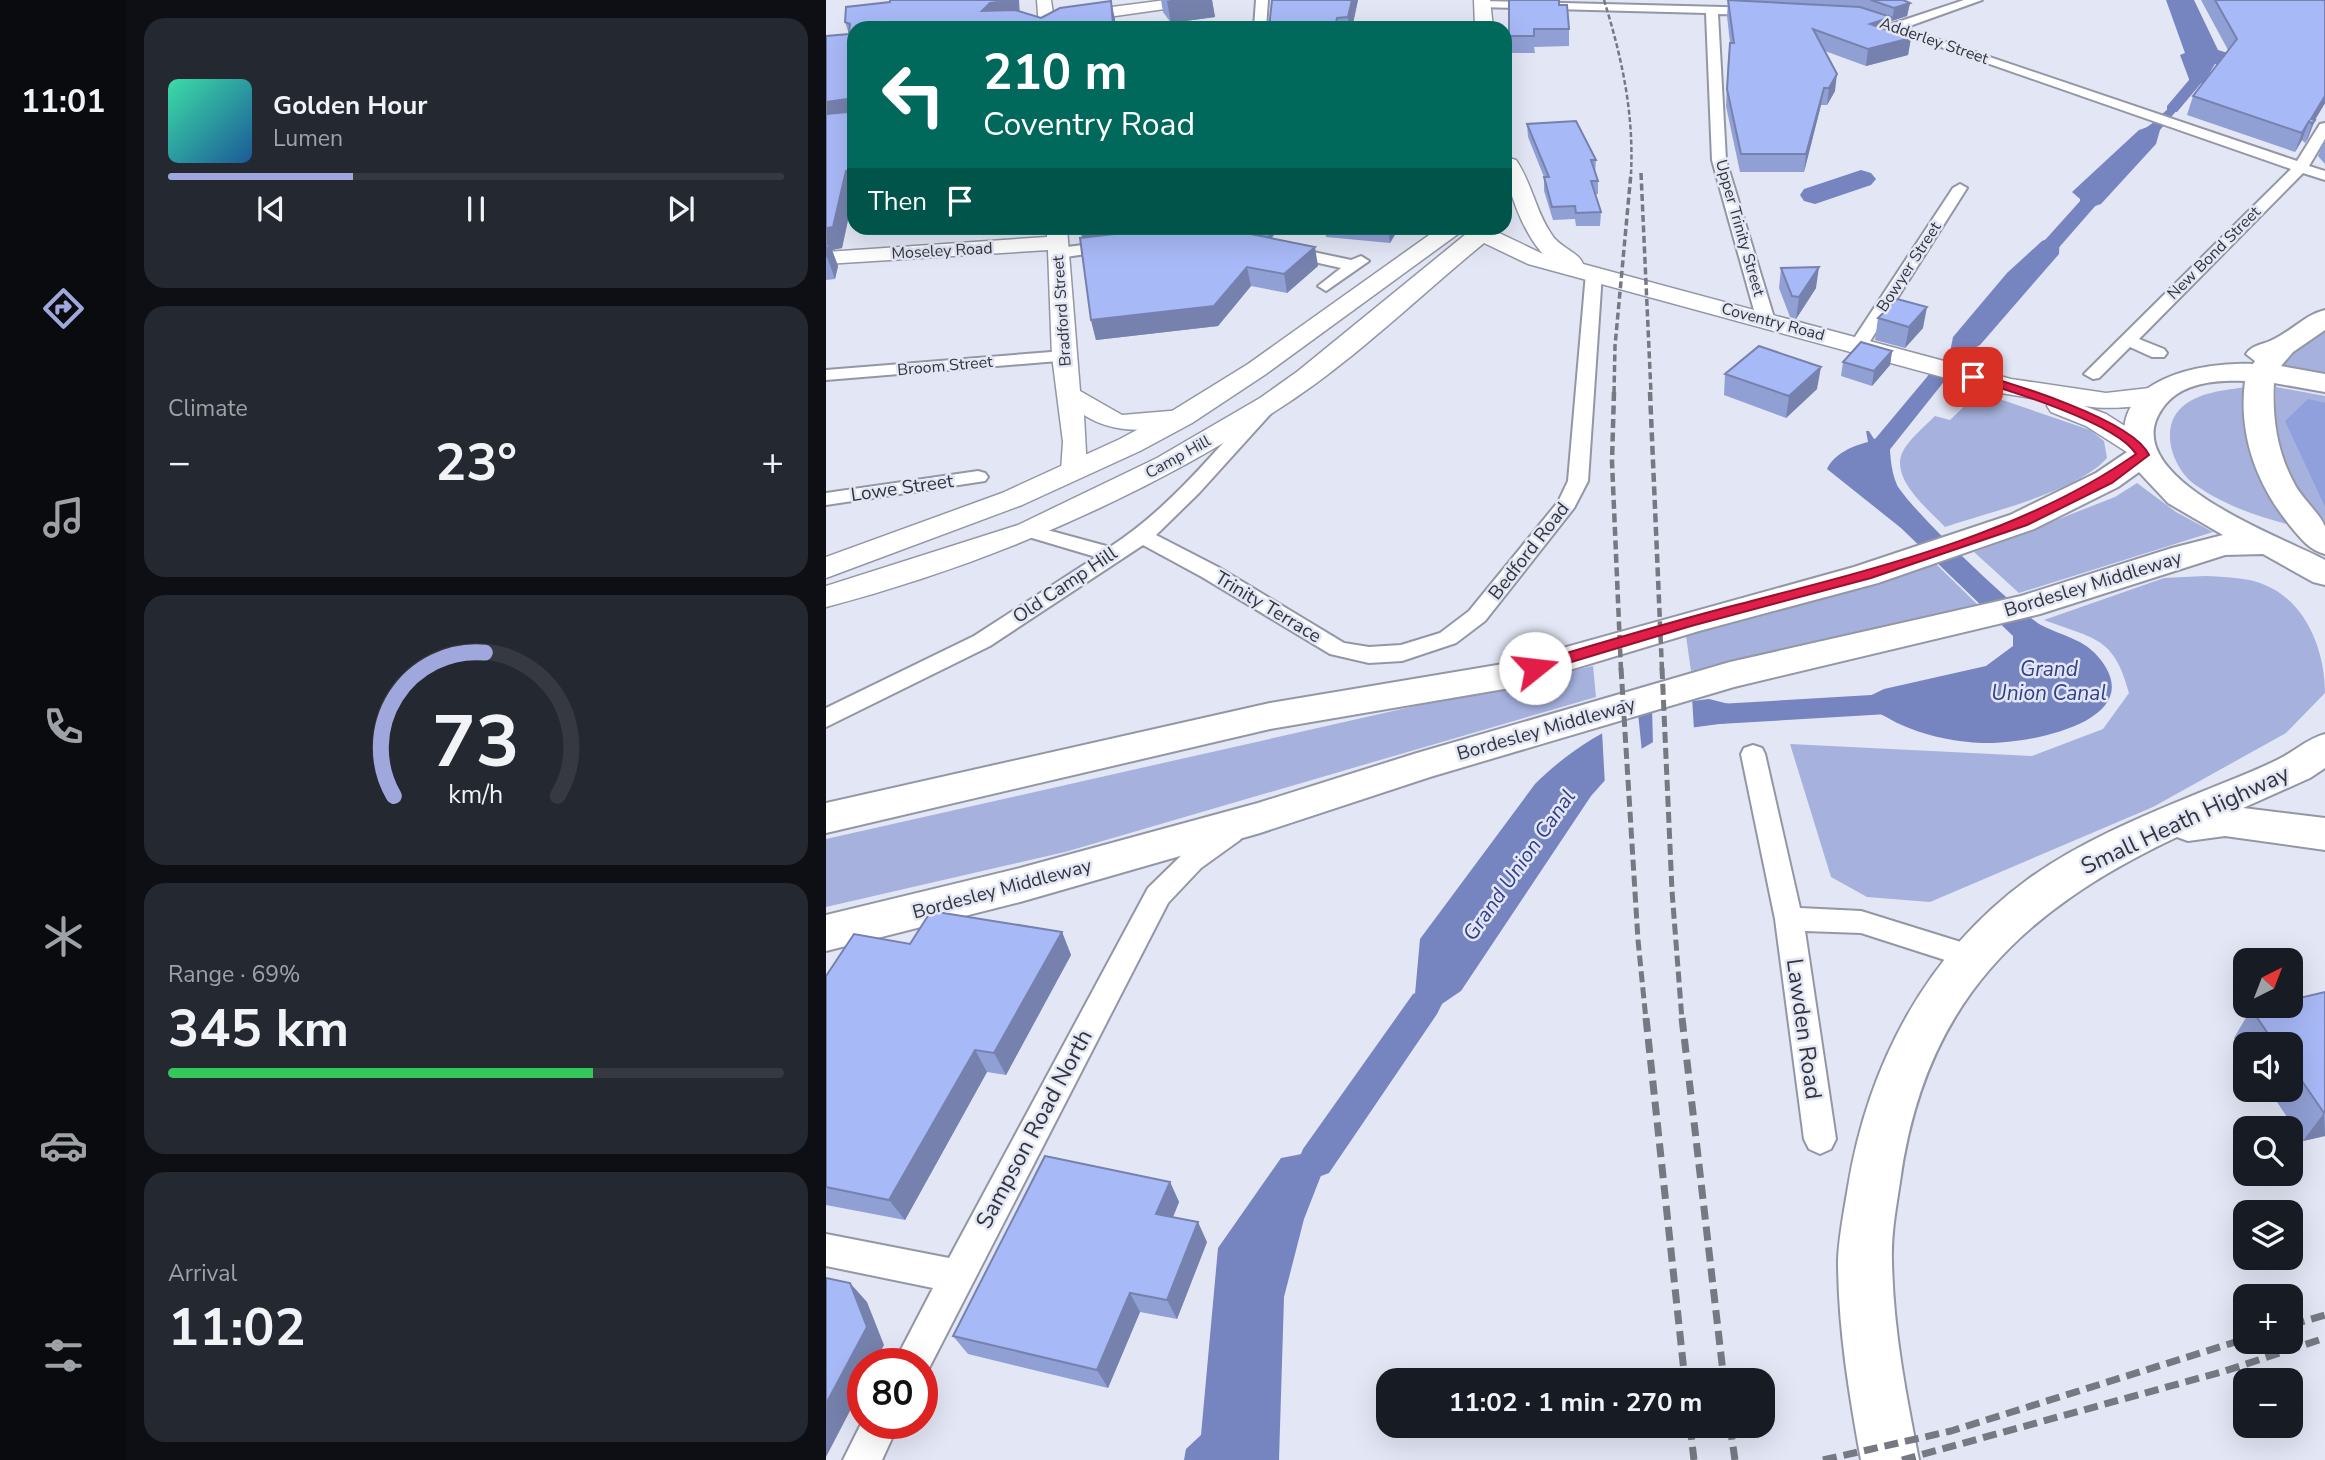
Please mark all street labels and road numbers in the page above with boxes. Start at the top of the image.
street label: Adderley Street [1877,12,1992,70]
street label: Upper Trinity Street [1710,157,1770,299]
street label: New Bond Street [2162,201,2266,305]
street label: Bowyer Street [1872,217,1947,316]
street label: Moseley Road [891,237,993,265]
street label: Bradford Street [1047,254,1077,367]
street label: Coventry Road [1719,298,1827,346]
street label: Broom Street [896,351,994,381]
street label: Camp Hill [1141,430,1215,484]
street label: Lowe Street [849,468,955,508]
street label: Bedford Road [1483,497,1575,605]
street label: Old Camp Hill [1008,540,1123,630]
street label: Bordesley Middleway [2001,545,2185,623]
street label: Trinity Terrace [1210,565,1326,649]
street label: Bordesley Middleway [1454,691,1638,767]
street label: Small Heath Highway [2076,758,2294,882]
street label: Bordesley Middleway [910,853,1095,925]
street label: Lawden Road [1779,957,1829,1101]
street label: Sampson Road North [968,1024,1100,1234]

